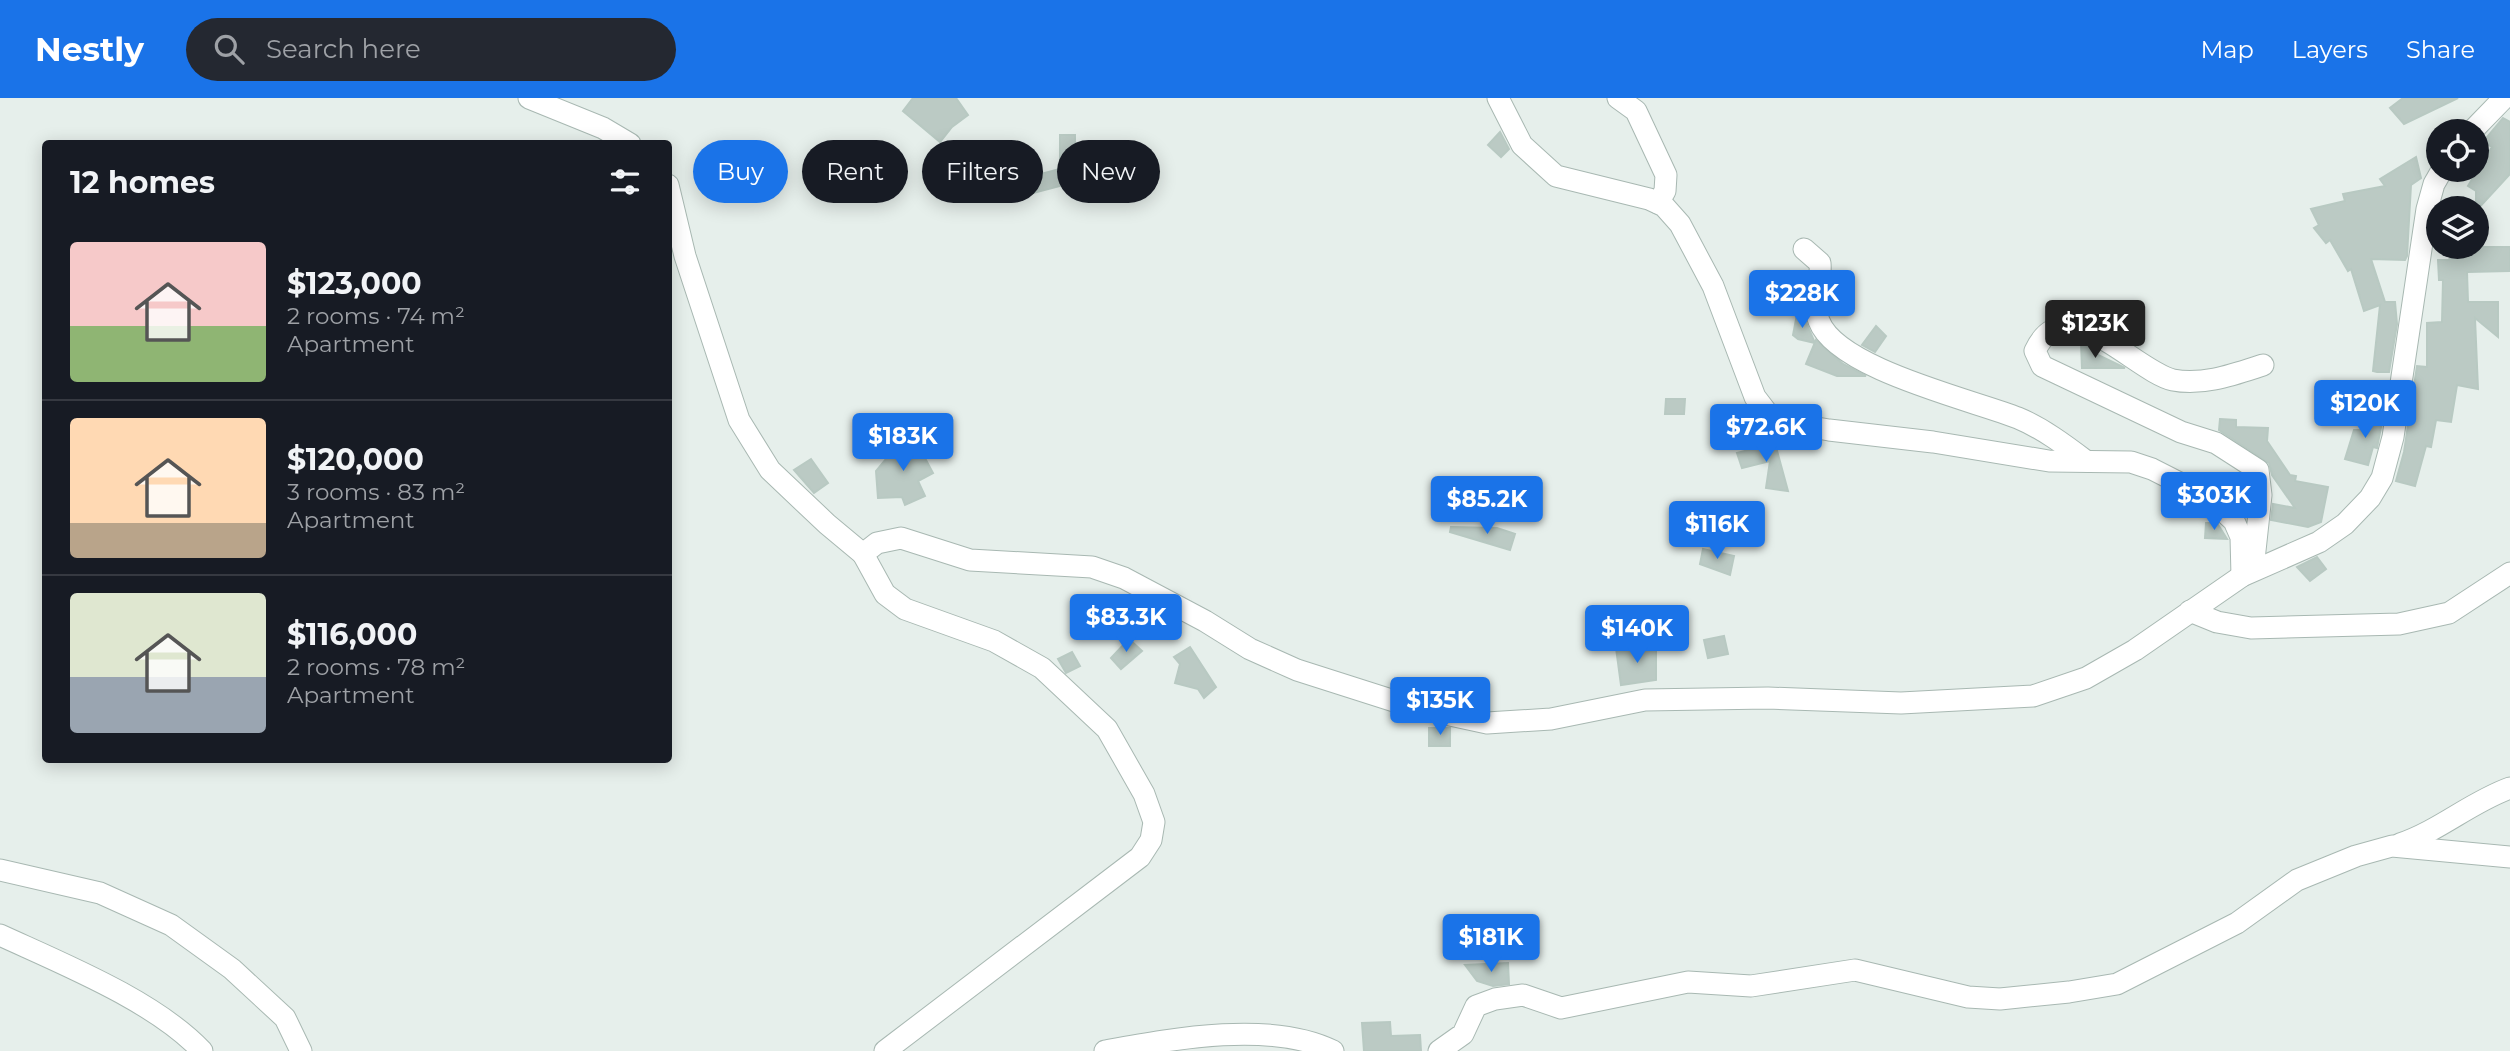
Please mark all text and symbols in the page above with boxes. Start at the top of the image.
search box [186,18,676,81]
text: Nestly [35,29,144,69]
icon: search [210,30,248,68]
text: Search here [266,33,421,65]
text: Map [2200,35,2254,64]
text: Layers [2292,35,2368,64]
text: Share [2406,35,2475,64]
map controls [2426,119,2489,259]
button: locate [2426,119,2489,182]
chip: Buy [693,140,788,203]
chip: Rent [802,140,908,203]
chip: Filters [922,140,1043,203]
chip: New [1057,140,1160,203]
icon: filters [606,163,644,201]
text: 12 homes [70,164,215,201]
button: layers [2426,196,2489,259]
text: $123,000 [287,265,422,302]
icon: home [126,270,210,354]
pin: $228K [1753,271,1851,330]
text: $228K [1765,279,1839,307]
pin: $123K [2046,300,2144,360]
text: 2 rooms · 74 m² [287,302,465,330]
text: $123K [2061,309,2129,337]
text: Apartment [287,330,415,358]
pin: $120K [2316,380,2414,440]
text: $120K [2330,389,2400,417]
pin: $72.6K [1709,404,1823,464]
text: $72.6K [1726,413,1806,441]
pin: $183K [854,414,952,473]
text: $183K [868,422,938,450]
text: $120,000 [287,441,424,478]
icon: home [126,446,210,530]
pin: $303K [2165,472,2263,532]
pin: $85.2K [1430,476,1544,536]
text: 3 rooms · 83 m² [287,478,465,506]
text: $303K [2177,481,2251,509]
text: $85.2K [1447,485,1527,513]
pin: $116K [1668,502,1766,561]
text: Apartment [287,506,415,534]
text: $116K [1685,510,1749,538]
pin: $83.3K [1069,594,1183,654]
text: $83.3K [1086,603,1166,631]
pin: $140K [1588,606,1686,665]
text: $140K [1601,614,1673,642]
text: $116,000 [287,616,417,653]
icon: home [126,621,210,705]
text: 2 rooms · 78 m² [287,653,465,681]
pin: $135K [1391,678,1489,737]
text: Apartment [287,681,415,709]
text: $135K [1406,686,1474,714]
pin: $181K [1442,914,1540,974]
text: $181K [1459,923,1523,951]

